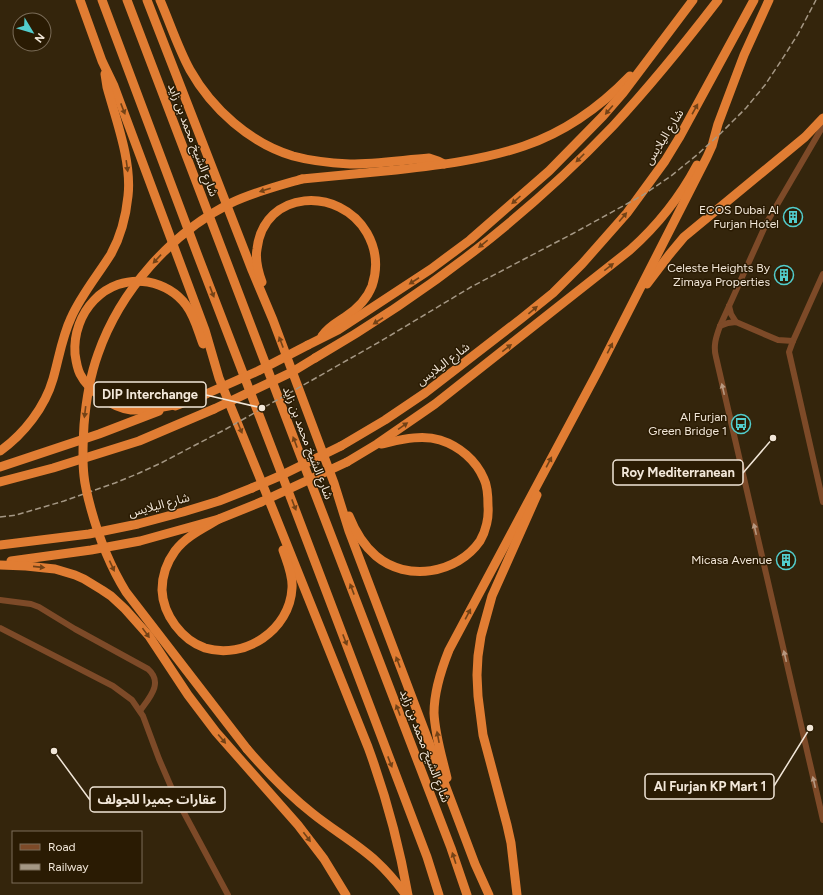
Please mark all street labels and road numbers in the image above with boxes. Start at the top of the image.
street label: شارع الشيخ محمد بن زايد [163,82,221,199]
street label: شارع اليلايس [641,107,688,168]
street label: شارع اليلايس [414,340,473,390]
street label: شارع الشيخ محمد بن زايد [278,385,336,502]
street label: شارع اليلايس [127,490,192,522]
street label: شارع الشيخ محمد بن زايد [395,688,453,805]

